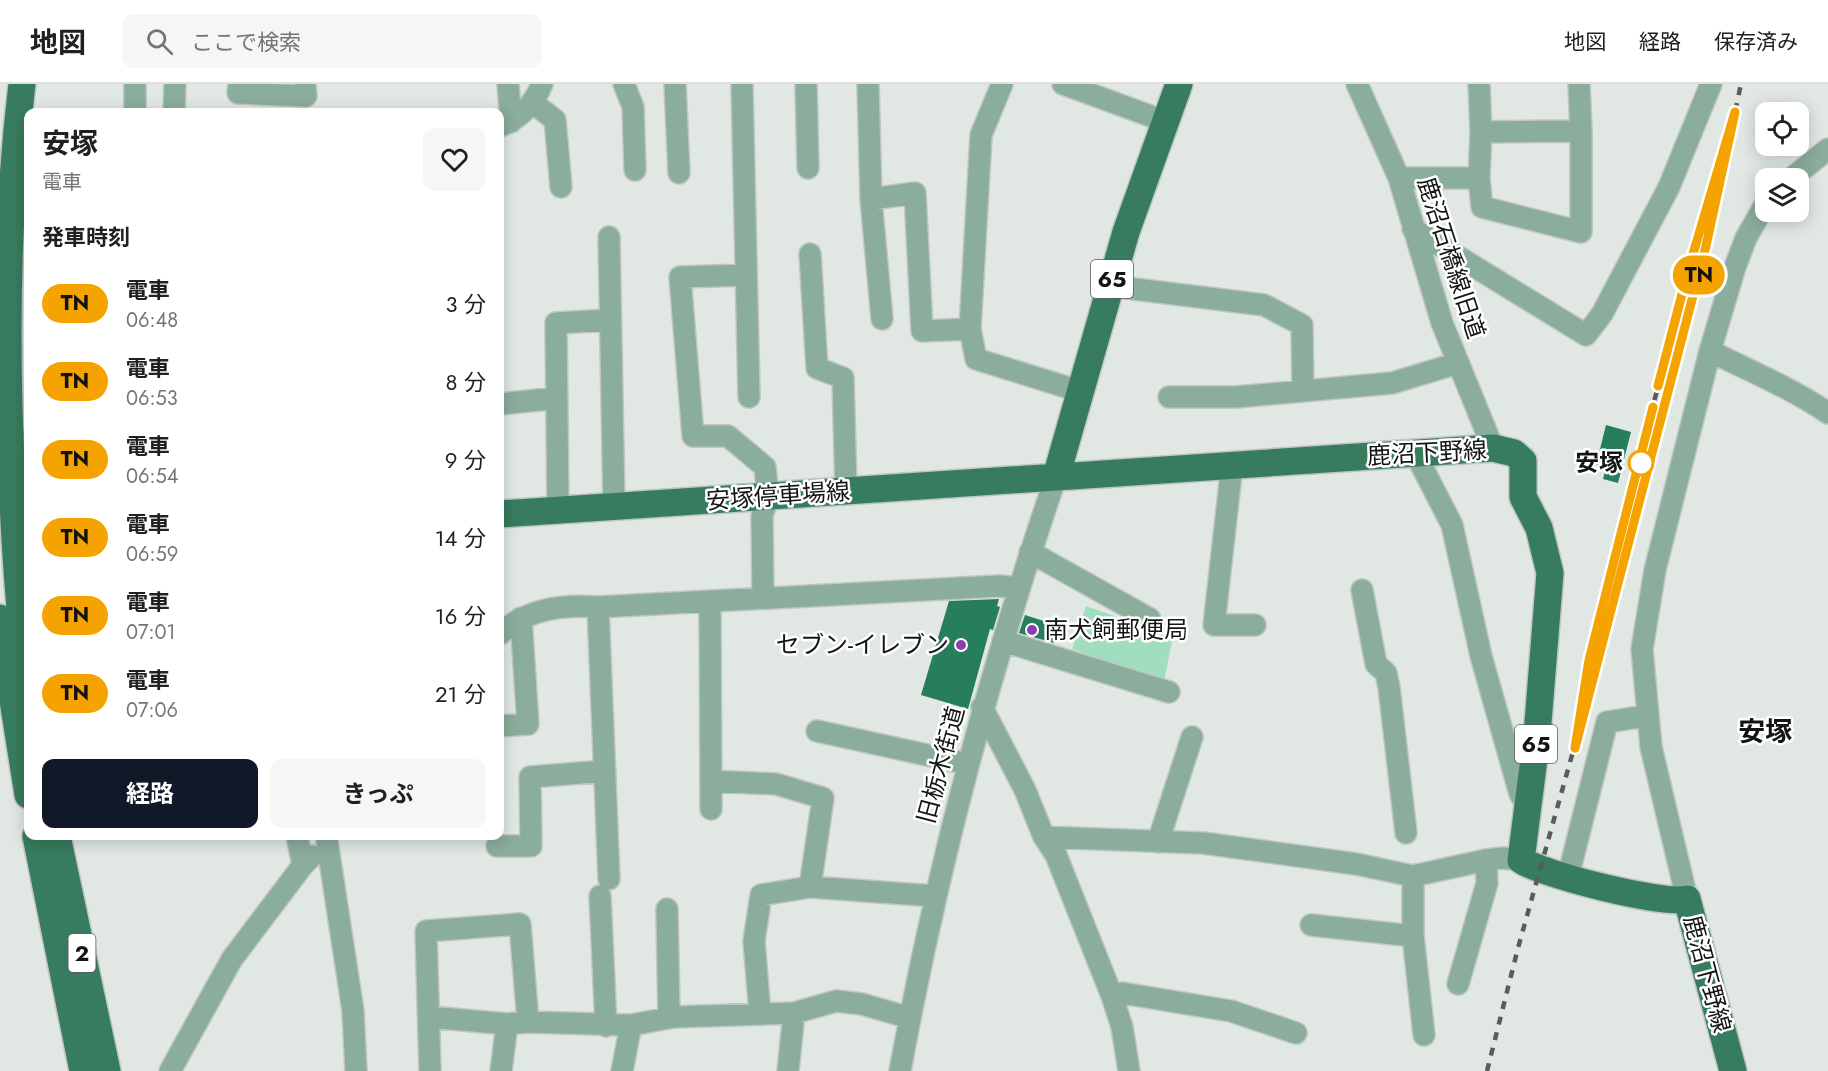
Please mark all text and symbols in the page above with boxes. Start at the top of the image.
search box [122,14,542,68]
text: 地図 [30,22,86,63]
icon: search [143,25,176,58]
text: ここで検索 [191,26,301,58]
text: 地図 [1564,27,1606,57]
text: 経路 [1639,27,1681,57]
text: 保存済み [1714,27,1798,57]
map controls [1755,102,1809,222]
button: locate [1755,102,1809,156]
text: 安塚 [42,123,98,164]
button: heart [423,128,486,191]
text: 電車 [42,168,82,197]
button: layers [1755,168,1809,222]
street label: 鹿沼石橋線旧道 [1409,173,1494,343]
text: 発車時刻 [42,221,130,253]
line badge: TN [1672,256,1726,294]
road number: 65 [1091,260,1133,298]
text: TN [1685,260,1713,290]
text: 電車 [126,274,170,306]
text: TN [61,288,89,318]
text: 3 分 [445,288,486,320]
text: 06:48 [126,306,178,335]
text: 電車 [126,352,170,384]
text: TN [61,366,89,396]
text: 8 分 [445,366,486,398]
text: 06:53 [126,384,178,413]
text: 電車 [126,430,170,462]
street label: 鹿沼下野線 [1366,432,1488,473]
text: TN [61,444,89,474]
text: 9 分 [445,444,486,476]
place label: 安塚 [1575,445,1623,480]
marker: 安塚 [1628,450,1654,476]
text: 06:54 [126,462,178,491]
street label: 安塚停車場線 [705,473,851,518]
text: 電車 [126,508,170,540]
text: TN [61,522,89,552]
text: 14 分 [435,522,486,554]
text: 06:59 [126,540,178,569]
text: 電車 [126,586,170,618]
text: TN [61,600,89,630]
text: 16 分 [435,600,486,632]
place label: 南犬飼郵便局 [1044,612,1188,647]
text: 07:01 [126,618,176,647]
marker: 南犬飼郵便局 [1025,623,1039,637]
place label: セブン-イレブン [776,627,949,662]
marker: セブン-イレブン [954,638,968,652]
text: 電車 [126,664,170,696]
text: TN [61,678,89,708]
text: 21 分 [435,678,486,710]
text: 07:06 [126,696,178,725]
street label: 旧栃木街道 [908,702,973,827]
district label: 安塚 [1738,712,1792,751]
road number: 65 [1515,725,1557,763]
button: 経路 [42,759,258,828]
button: きっぷ [270,759,486,828]
street label: 鹿沼下野線 [1675,911,1740,1036]
road number: 2 [68,934,96,972]

